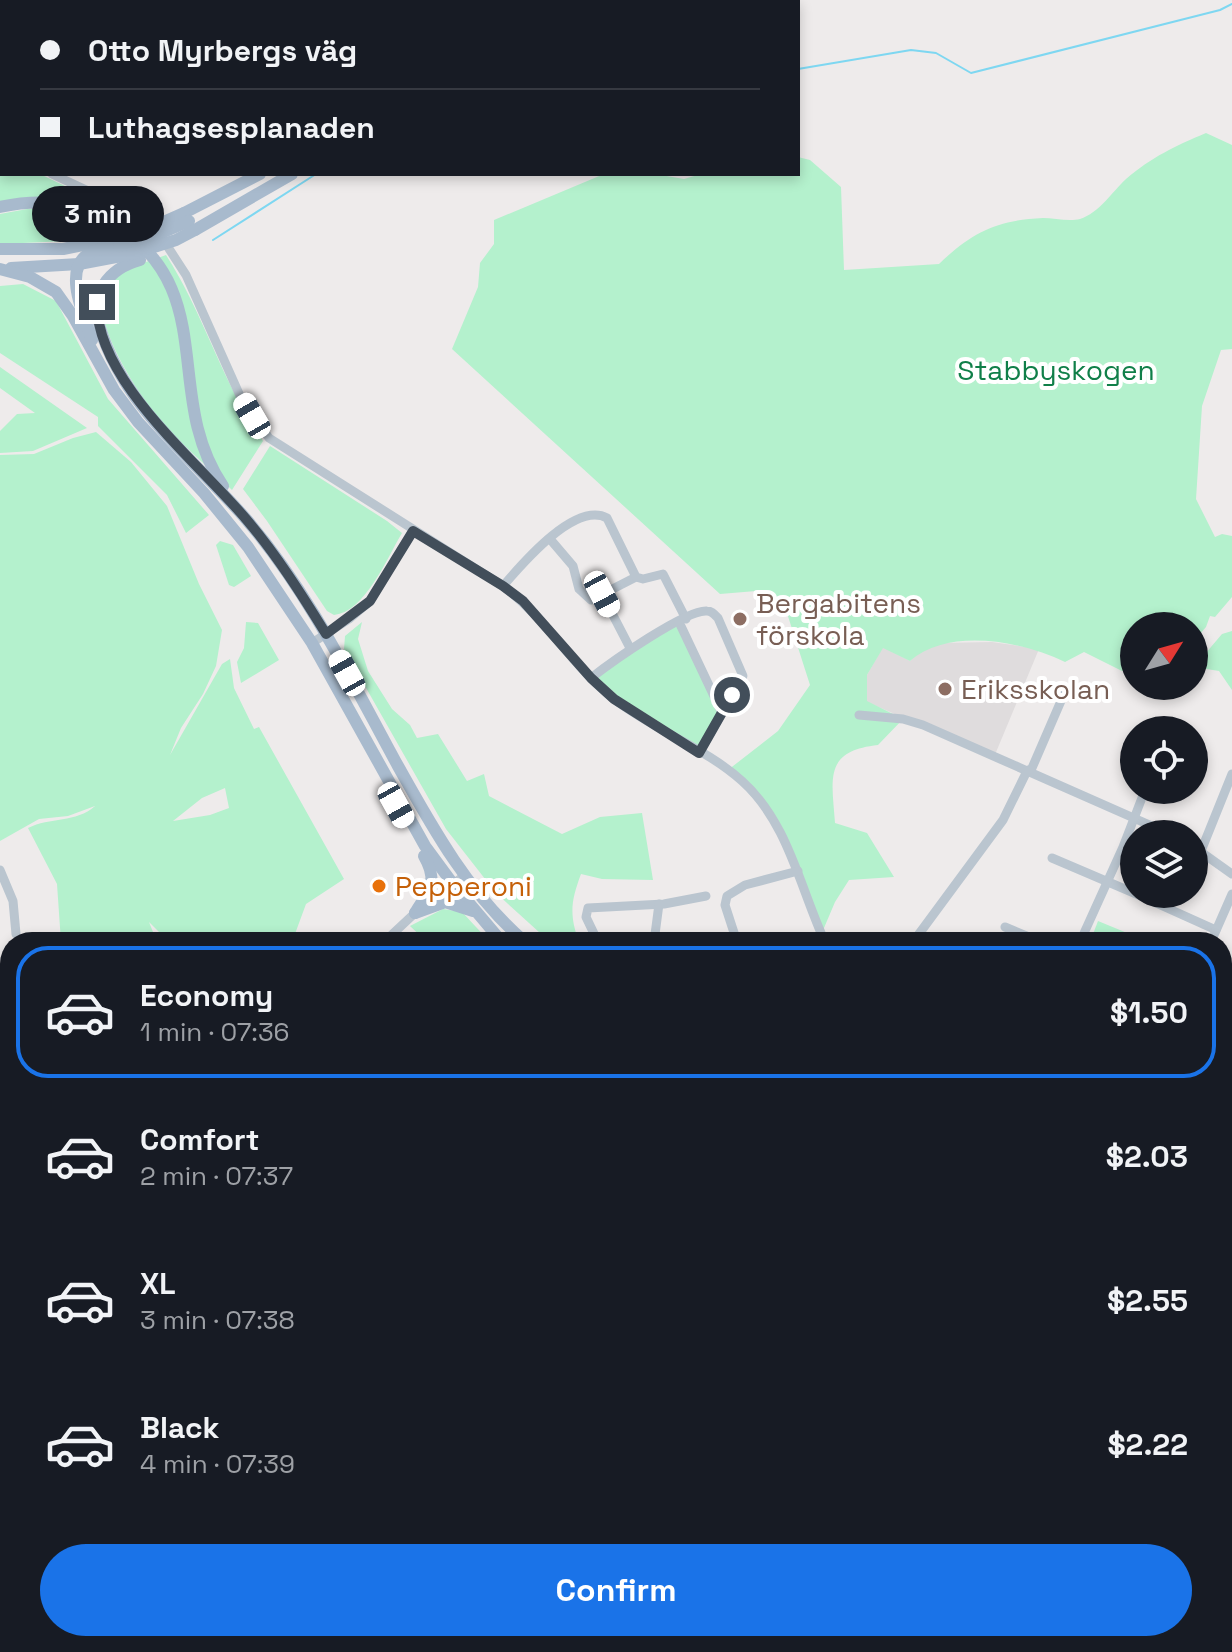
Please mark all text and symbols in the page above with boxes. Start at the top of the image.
text: Otto Myrbergs väg [88,31,357,70]
text: Luthagsesplanaden [88,108,375,147]
callout: 3 min [31,186,163,242]
text: 3 min [64,197,132,231]
route end [79,284,115,320]
park label: Stabbyskogen [957,352,1155,388]
car [230,389,274,443]
car [580,567,624,621]
place label: Bergabitens förskola [756,585,921,653]
marker: Bergabitens förskola [731,610,749,628]
north arrow [1120,612,1208,700]
map controls [1120,612,1208,908]
car [325,646,369,700]
place label: Eriksskolan [961,671,1110,707]
route start [714,677,750,713]
marker: Eriksskolan [936,680,954,698]
button: locate [1120,716,1208,804]
car [374,778,418,832]
button: layers [1120,820,1208,908]
place label: Pepperoni [395,868,532,904]
marker: Pepperoni [370,877,388,895]
icon: car [44,976,116,1048]
text: Economy [140,976,273,1015]
text: $1.50 [1110,993,1188,1032]
text: 1 min · 07:36 [140,1015,290,1049]
icon: car [44,1120,116,1192]
text: Comfort [140,1120,259,1159]
text: $2.03 [1106,1137,1188,1176]
text: 2 min · 07:37 [140,1159,293,1193]
icon: car [44,1264,116,1336]
text: XL [140,1264,176,1303]
text: $2.55 [1107,1281,1188,1320]
text: 3 min · 07:38 [140,1303,295,1337]
icon: car [44,1408,116,1480]
text: Black [140,1408,219,1447]
text: $2.22 [1107,1425,1188,1464]
text: 4 min · 07:39 [140,1447,295,1481]
button: Confirm [40,1544,1192,1636]

